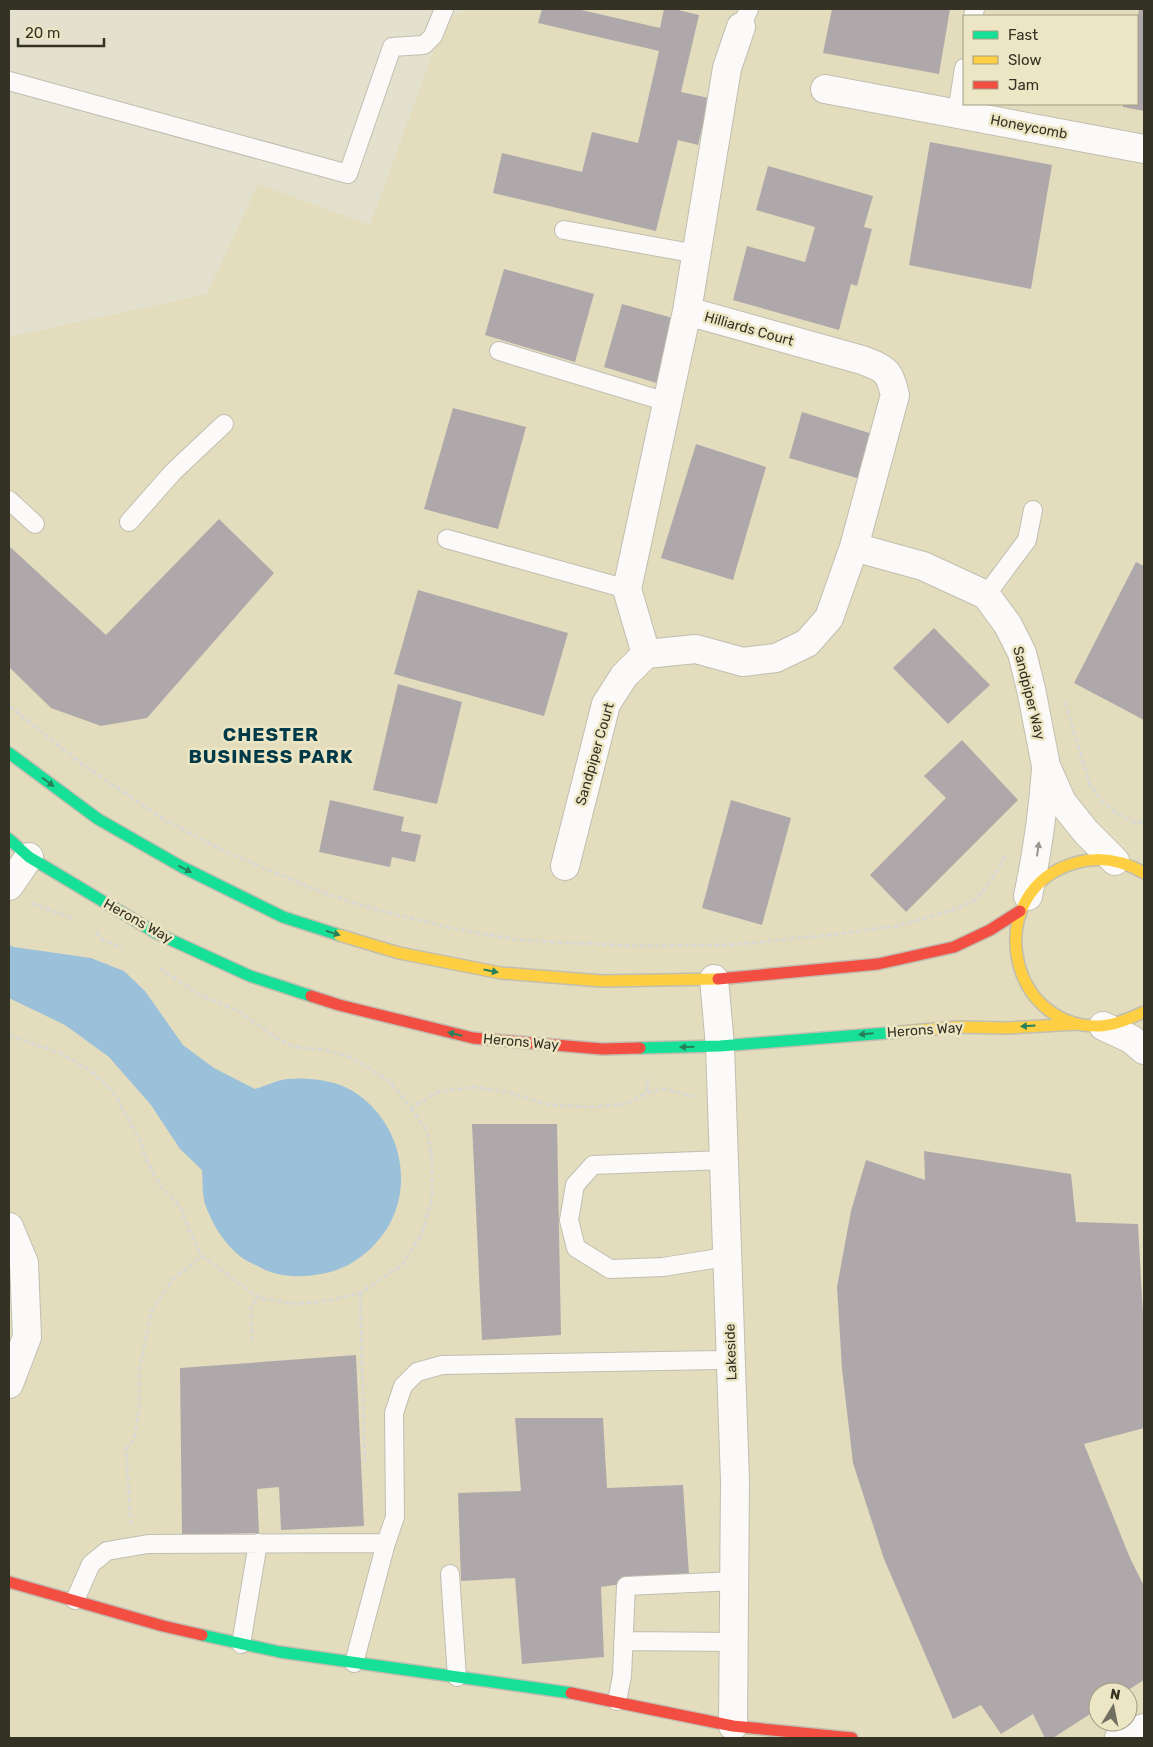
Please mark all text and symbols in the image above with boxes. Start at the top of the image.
scale bar [18,15,104,47]
legend [963,15,1138,105]
text: 20 m [25,24,60,42]
text: Fast [1008,26,1038,44]
text: Slow [1008,51,1041,69]
text: Jam [1008,76,1039,94]
street label: Honeycomb [989,111,1069,143]
street label: Hilliards Court [702,308,796,350]
street label: Sandpiper Way [1009,645,1049,742]
street label: Sandpiper Court [572,700,618,807]
district label: CHESTER BUSINESS PARK [188,723,354,768]
one-way arrow [41,777,55,787]
one-way arrow [1034,840,1042,856]
one-way arrow [177,865,192,873]
street label: Herons Way [101,895,176,947]
one-way arrow [326,930,341,937]
one-way arrow [484,967,499,975]
street label: Herons Way [886,1019,964,1041]
one-way arrow [1020,1023,1036,1031]
one-way arrow [448,1030,463,1038]
street label: Herons Way [482,1030,560,1054]
one-way arrow [858,1030,874,1038]
one-way arrow [678,1043,694,1051]
street label: Lakeside [722,1323,740,1381]
north arrow [1088,1682,1138,1732]
text: N [1109,1685,1122,1704]

